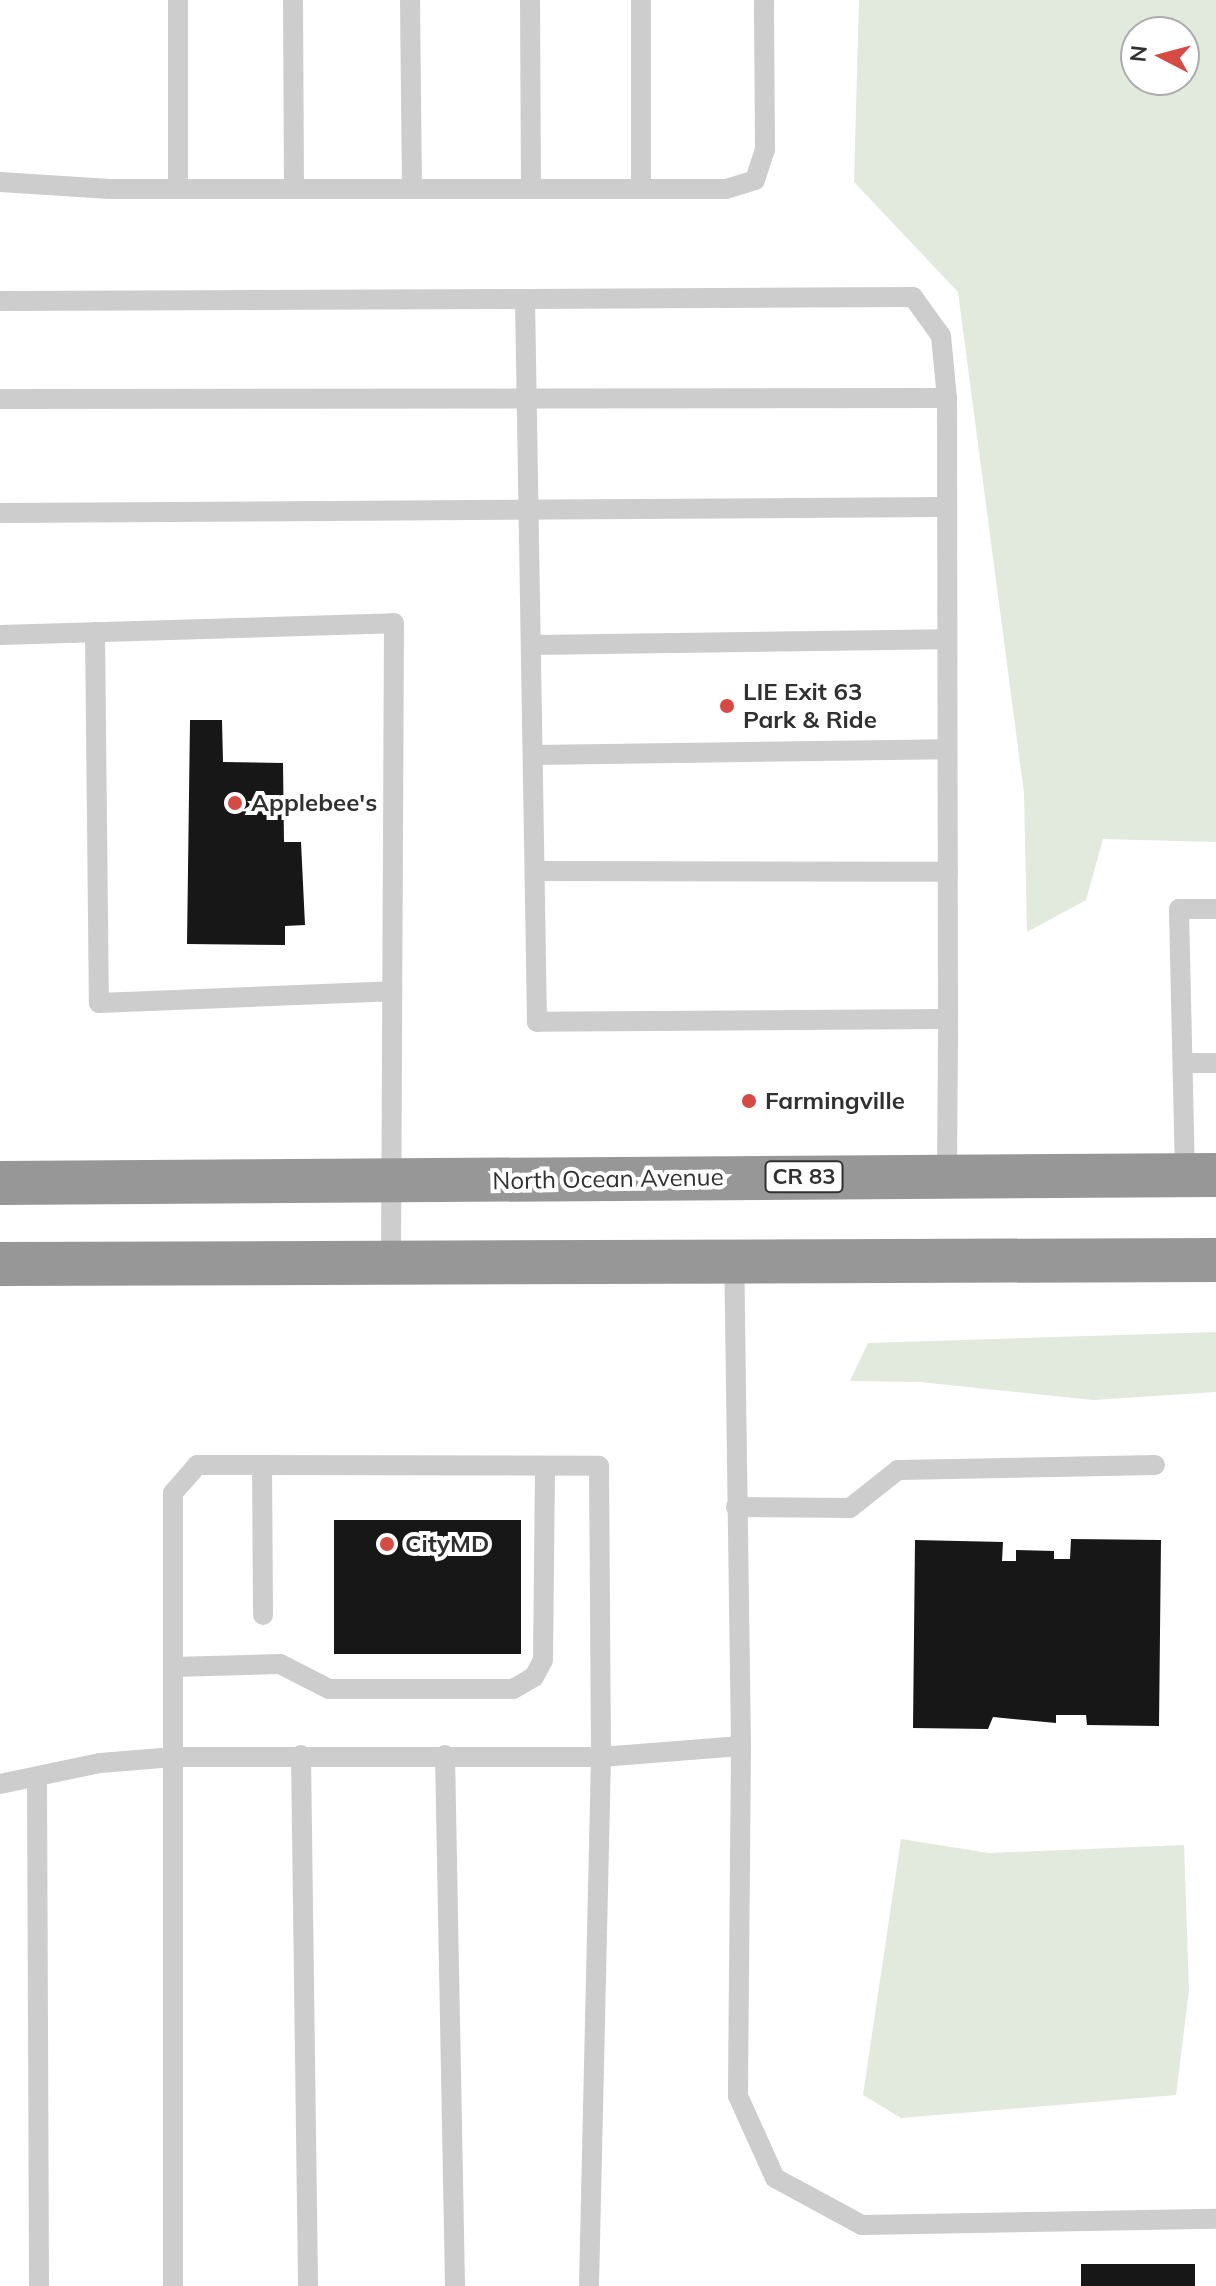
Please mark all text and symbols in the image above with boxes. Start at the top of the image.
north arrow [1120,16,1200,96]
text: N [1123,44,1153,63]
place label: LIE Exit 63 Park & Ride [743,678,877,734]
marker: LIE Exit 63 Park & Ride [718,697,736,715]
place label: Applebee's [251,789,377,817]
marker: Applebee's [226,794,244,812]
place label: Farmingville [765,1087,905,1115]
marker: Farmingville [740,1092,758,1110]
road number: CR 83 [764,1159,844,1195]
street label: North Ocean Avenue [492,1163,724,1195]
place label: CityMD [405,1530,489,1558]
marker: CityMD [376,1533,398,1555]

